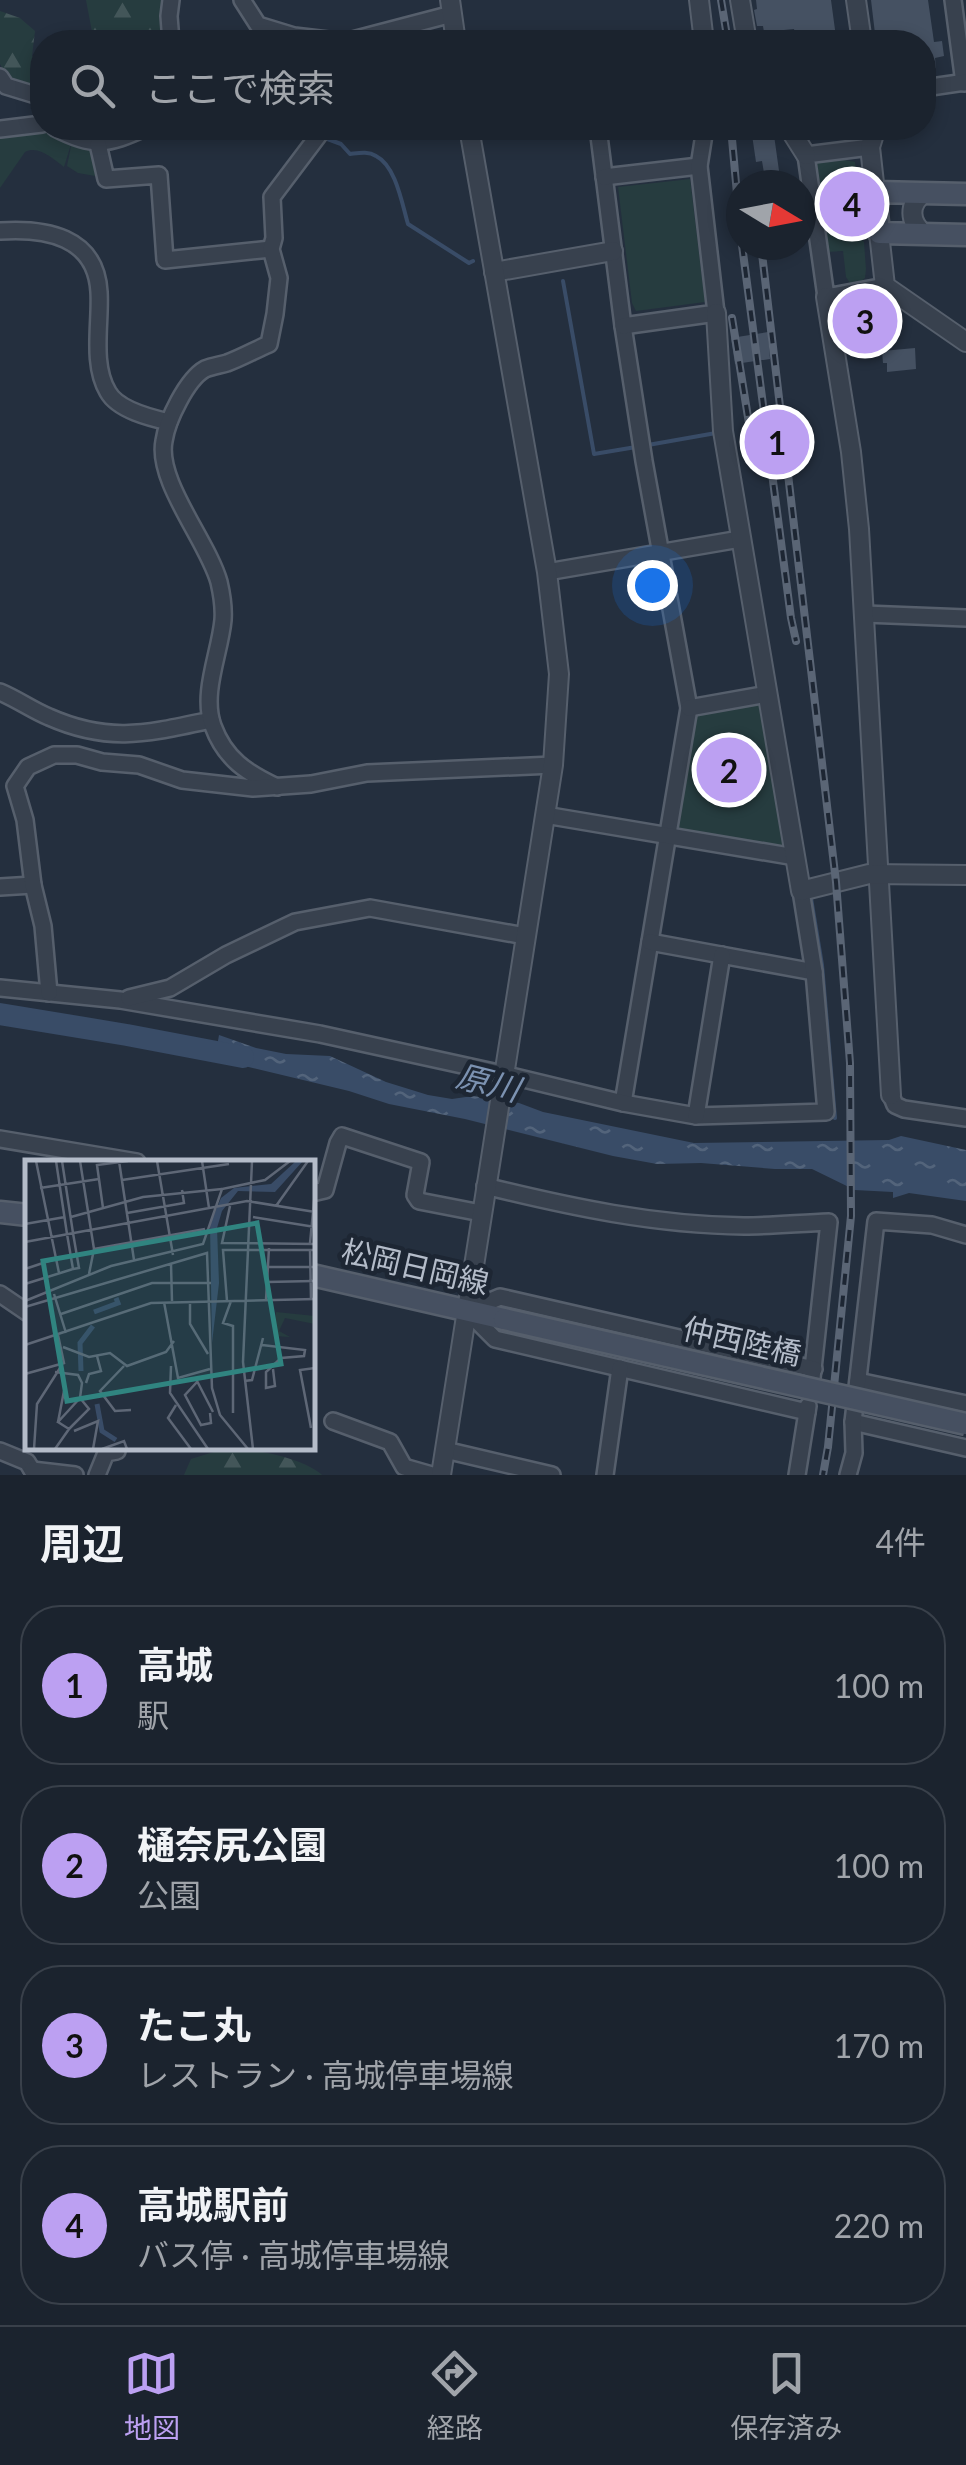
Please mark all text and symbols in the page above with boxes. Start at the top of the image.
search box [30,30,936,140]
icon: search [65,58,120,113]
text: ここで検索 [145,64,335,110]
pin: 4 [820,166,884,242]
north arrow [726,170,816,260]
pin: 3 [832,284,898,358]
pin: 1 [744,404,810,480]
your location [627,560,678,611]
pin: 2 [696,732,762,808]
water label: 原川 [453,1055,527,1109]
inset map [25,1160,315,1450]
street label: 松岡日岡線 [338,1232,493,1300]
street label: 仲西陸橋 [680,1309,805,1371]
text: 周辺 [40,1518,124,1568]
text: 4件 [875,1522,926,1561]
text: 高城 [137,1641,213,1687]
text: 1 [65,1666,84,1705]
text: 100 m [834,1666,924,1705]
text: 駅 [137,1695,169,1734]
text: 樋奈尻公園 [137,1821,327,1867]
text: 2 [65,1846,84,1885]
text: 100 m [834,1846,924,1885]
text: 公園 [137,1875,201,1914]
text: たこ丸 [137,2001,251,2047]
text: 3 [65,2026,84,2065]
text: 170 m [834,2026,924,2065]
text: レストラン · 高城停車場線 [137,2055,514,2094]
text: 高城駅前 [137,2181,289,2227]
text: 4 [65,2206,84,2245]
text: 220 m [834,2206,924,2245]
text: バス停 · 高城停車場線 [137,2235,450,2274]
tab: 地図 [124,2346,180,2446]
tab: 経路 [427,2346,483,2446]
tab: 保存済み [730,2346,842,2446]

